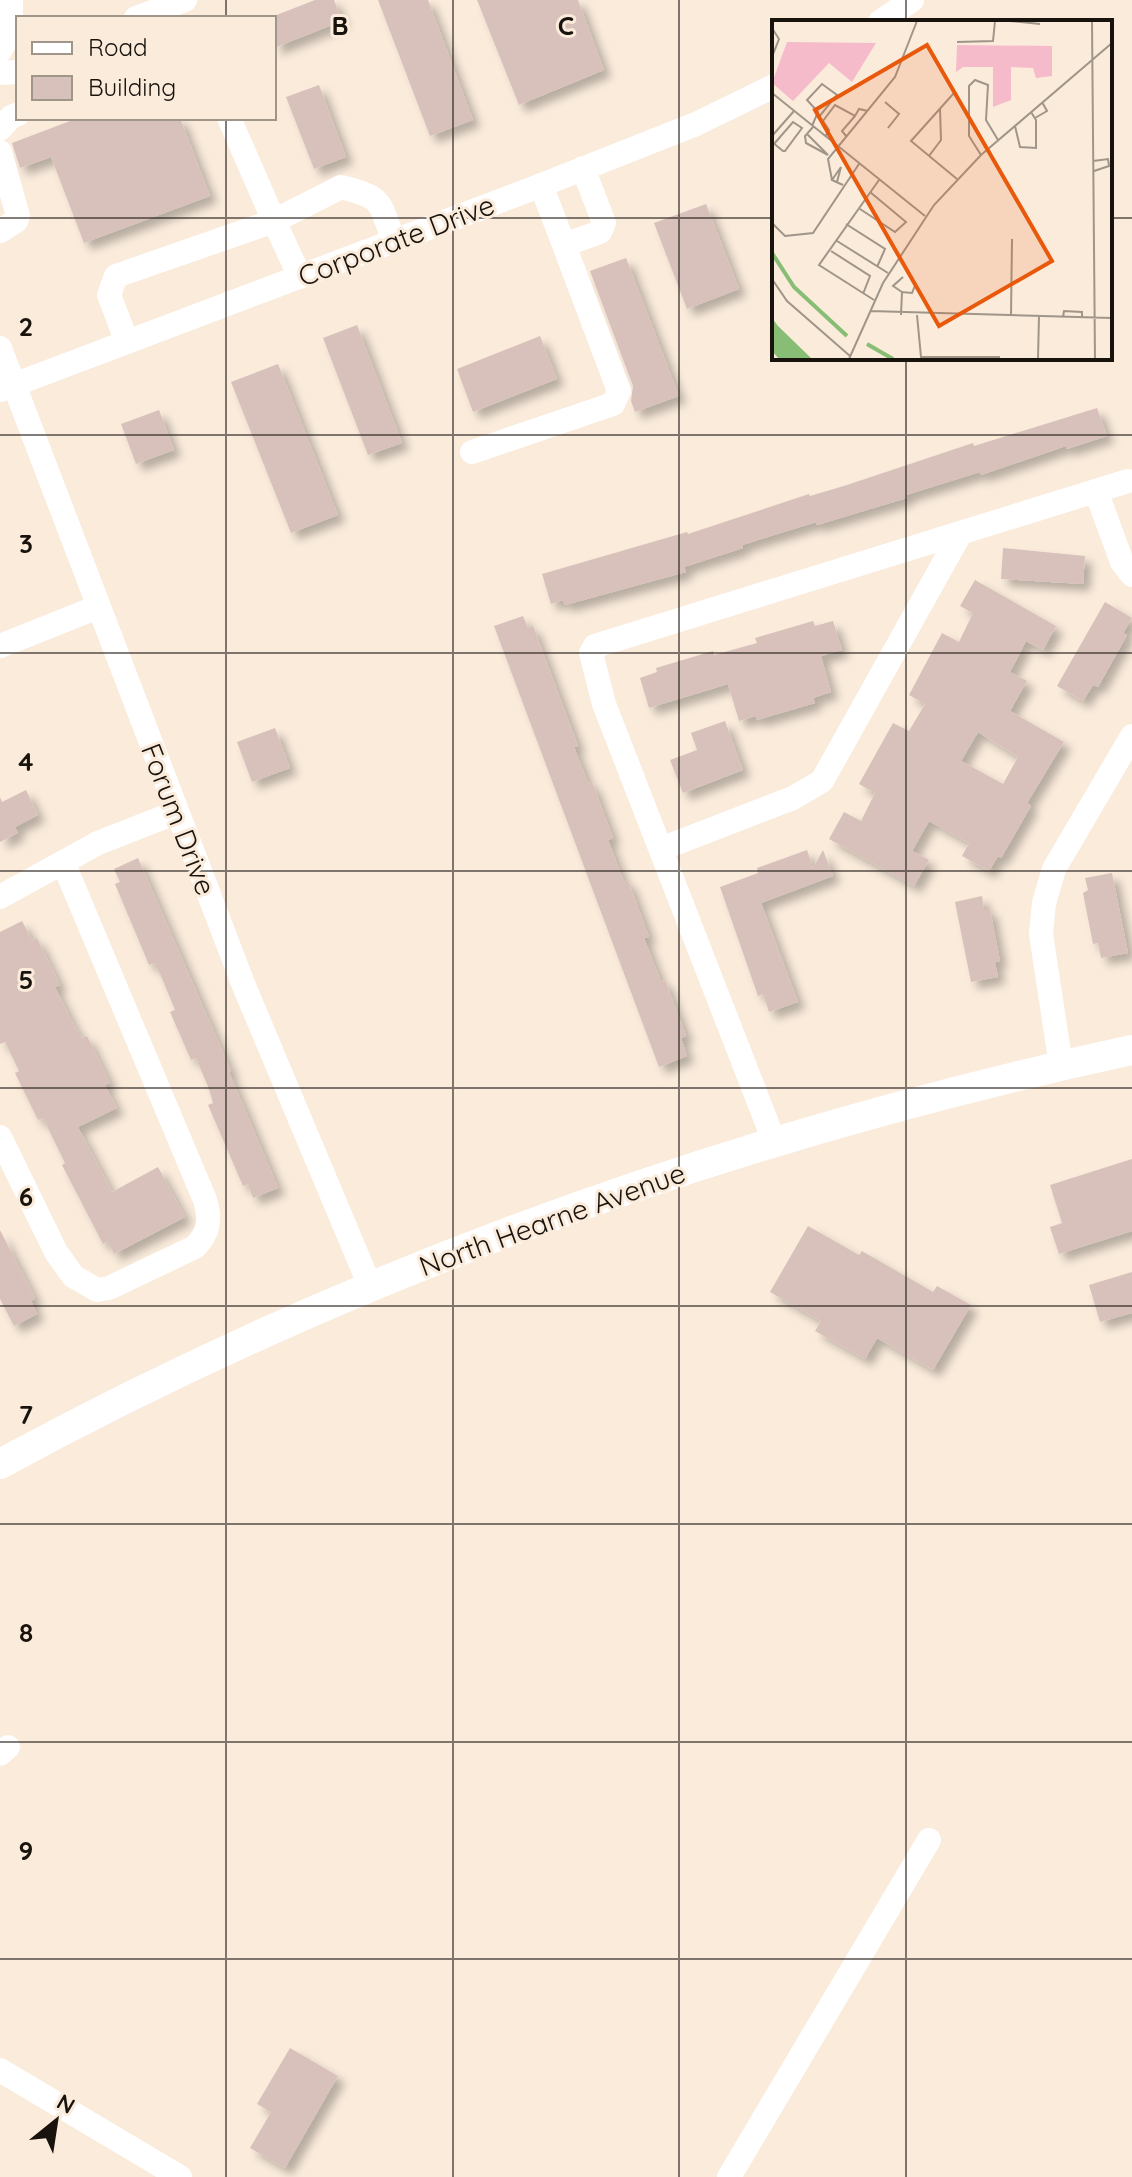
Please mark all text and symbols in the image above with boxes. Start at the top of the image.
text: B [331,9,349,42]
text: C [558,9,574,42]
legend [16,16,276,120]
inset map [772,20,1112,360]
text: Road [88,32,148,62]
text: Building [88,72,176,102]
street label: Corporate Drive [293,186,499,294]
text: 2 [19,310,33,343]
text: 3 [19,527,33,560]
street label: Forum Drive [134,738,224,900]
text: 4 [18,745,34,778]
text: 5 [19,963,33,996]
street label: North Hearne Avenue [414,1155,690,1283]
text: 6 [19,1180,33,1213]
text: 7 [19,1398,33,1431]
text: 8 [19,1616,33,1649]
text: 9 [19,1834,33,1867]
north arrow [16,2081,96,2161]
text: N [52,2088,80,2120]

